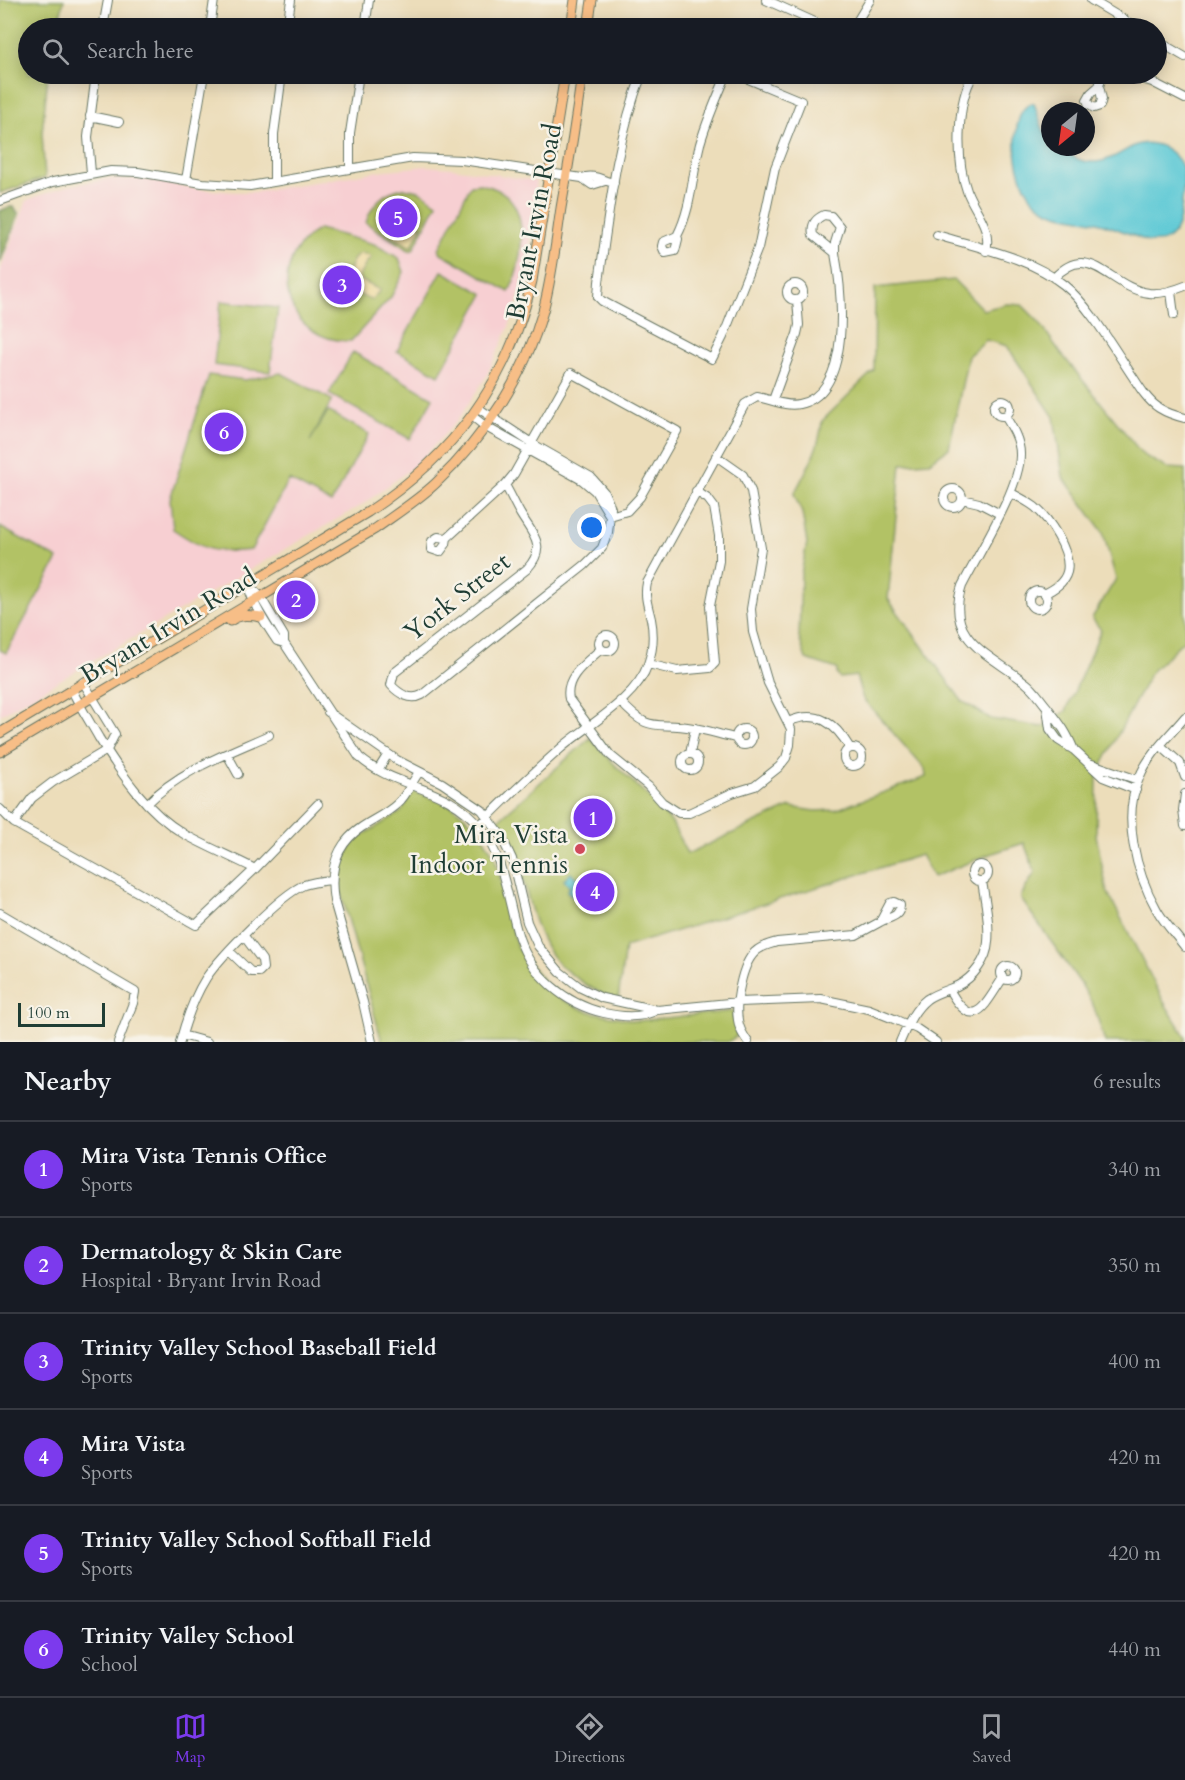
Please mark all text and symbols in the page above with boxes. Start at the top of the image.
search box [18,18,1167,84]
icon: search [39,35,72,68]
text: Search here [87,36,194,66]
north arrow [1041,102,1095,156]
street label: Bryant Irvin Road [498,120,570,323]
pin: 5 [378,196,418,240]
pin: 3 [322,262,362,308]
pin: 6 [204,410,244,454]
your location [577,513,606,542]
street label: York Street [396,544,518,650]
street label: Bryant Irvin Road [73,559,263,692]
pin: 2 [276,578,316,622]
pin: 1 [574,796,612,840]
place label: Mira Vista Indoor Tennis [409,817,568,882]
marker: Mira Vista Indoor Tennis [573,842,587,856]
pin: 4 [576,870,614,914]
scale bar [18,1000,105,1028]
text: 100 m [27,1002,69,1024]
text: Nearby [24,1064,112,1099]
text: 6 results [1093,1068,1161,1095]
text: Mira Vista Tennis Office [81,1141,327,1171]
text: 1 [38,1156,49,1183]
text: 340 m [1108,1156,1161,1183]
text: Sports [81,1171,133,1198]
text: Dermatology & Skin Care [81,1237,342,1267]
text: 2 [38,1252,49,1279]
text: 350 m [1108,1252,1161,1279]
text: Hospital · Bryant Irvin Road [81,1267,321,1294]
text: Trinity Valley School Baseball Field [81,1333,436,1363]
text: 3 [38,1348,49,1375]
text: 400 m [1108,1348,1161,1375]
text: Sports [81,1363,133,1390]
text: Mira Vista [81,1429,186,1459]
text: 4 [38,1444,49,1471]
text: 420 m [1108,1444,1161,1471]
text: Sports [81,1459,133,1486]
text: Trinity Valley School Softball Field [81,1525,431,1555]
text: 5 [38,1540,49,1567]
text: 420 m [1108,1540,1161,1567]
text: Sports [81,1555,133,1582]
text: Trinity Valley School [81,1621,294,1651]
text: 6 [38,1636,49,1663]
text: 440 m [1108,1636,1161,1663]
text: School [81,1651,138,1678]
tab: Map [174,1710,207,1768]
tab: Directions [554,1710,625,1768]
tab: Saved [972,1710,1011,1768]

